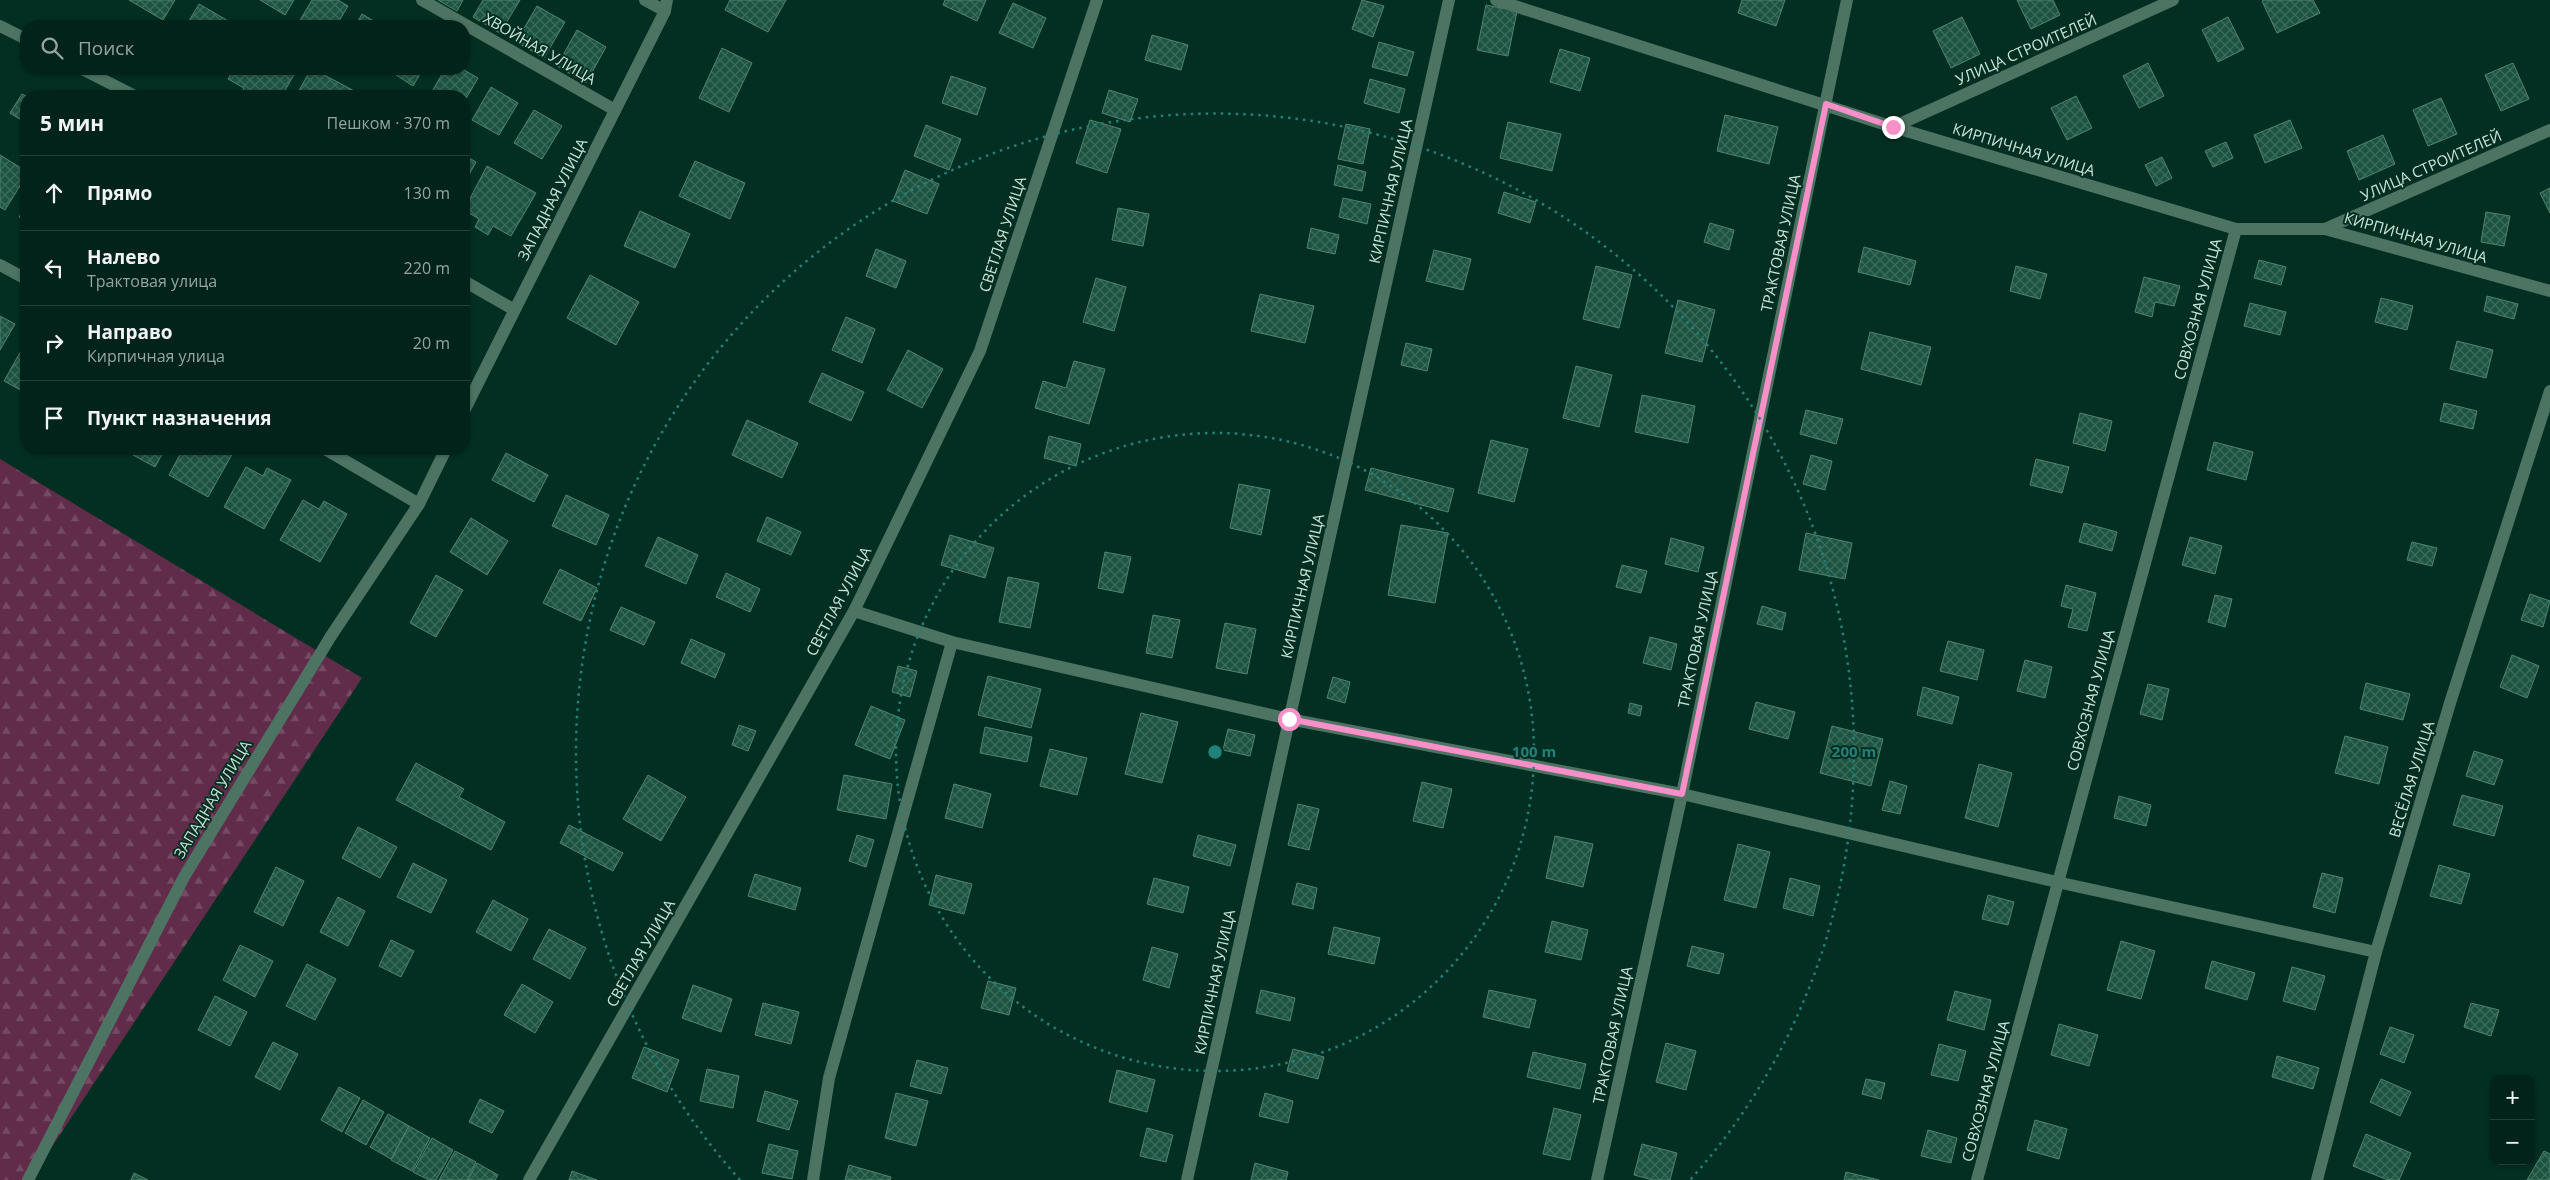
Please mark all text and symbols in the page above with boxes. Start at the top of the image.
street label: ХВОЙНАЯ УЛИЦА [480,8,600,89]
street label: УЛИЦА СТРОИТЕЛЕЙ [1952,9,2100,89]
search box [20,20,470,75]
icon: search [38,34,66,62]
text: Поиск [78,35,134,61]
text: 5 мин [40,109,104,137]
text: Пешком · 370 m [327,112,450,134]
street label: КИРПИЧНАЯ УЛИЦА [1364,116,1417,265]
route end [1882,116,1905,139]
street label: КИРПИЧНАЯ УЛИЦА [1950,118,2098,180]
street label: УЛИЦА СТРОИТЕЛЕЙ [2357,125,2505,205]
street label: ЗАПАДНАЯ УЛИЦА [513,134,592,263]
street label: ТРАКТОВАЯ УЛИЦА [1756,172,1804,314]
street label: СВЕТЛАЯ УЛИЦА [974,173,1030,295]
icon: ahead [40,179,68,207]
text: Прямо [87,180,152,206]
text: 130 m [404,182,450,204]
street label: КИРПИЧНАЯ УЛИЦА [2342,207,2490,267]
street label: СОВХОЗНАЯ УЛИЦА [2169,236,2226,382]
text: Налево [87,244,160,270]
icon: left [40,254,68,282]
text: 220 m [404,257,450,279]
text: Трактовая улица [87,270,217,292]
text: Направо [87,319,173,345]
icon: right [40,329,68,357]
text: 20 m [413,332,450,354]
text: Кирпичная улица [87,345,225,367]
icon: arrive [40,404,68,432]
text: Пункт назначения [87,405,272,431]
street label: КИРПИЧНАЯ УЛИЦА [1276,511,1329,660]
street label: СВЕТЛАЯ УЛИЦА [801,542,875,659]
street label: ТРАКТОВАЯ УЛИЦА [1673,568,1721,710]
street label: СОВХОЗНАЯ УЛИЦА [2062,627,2119,773]
route start [1278,708,1301,731]
street label: ВЕСЁЛАЯ УЛИЦА [2384,718,2438,840]
street label: ЗАПАДНАЯ УЛИЦА [169,736,255,862]
text: 100 m [1512,741,1556,761]
text: 200 m [1832,741,1876,761]
centre of rings [1206,743,1224,761]
street label: СВЕТЛАЯ УЛИЦА [601,895,679,1010]
street label: КИРПИЧНАЯ УЛИЦА [1189,907,1239,1056]
street label: ТРАКТОВАЯ УЛИЦА [1588,964,1636,1106]
street label: СОВХОЗНАЯ УЛИЦА [1957,1018,2014,1164]
map controls [2490,1075,2535,1165]
button: + [2490,1075,2535,1120]
button: − [2490,1120,2535,1165]

